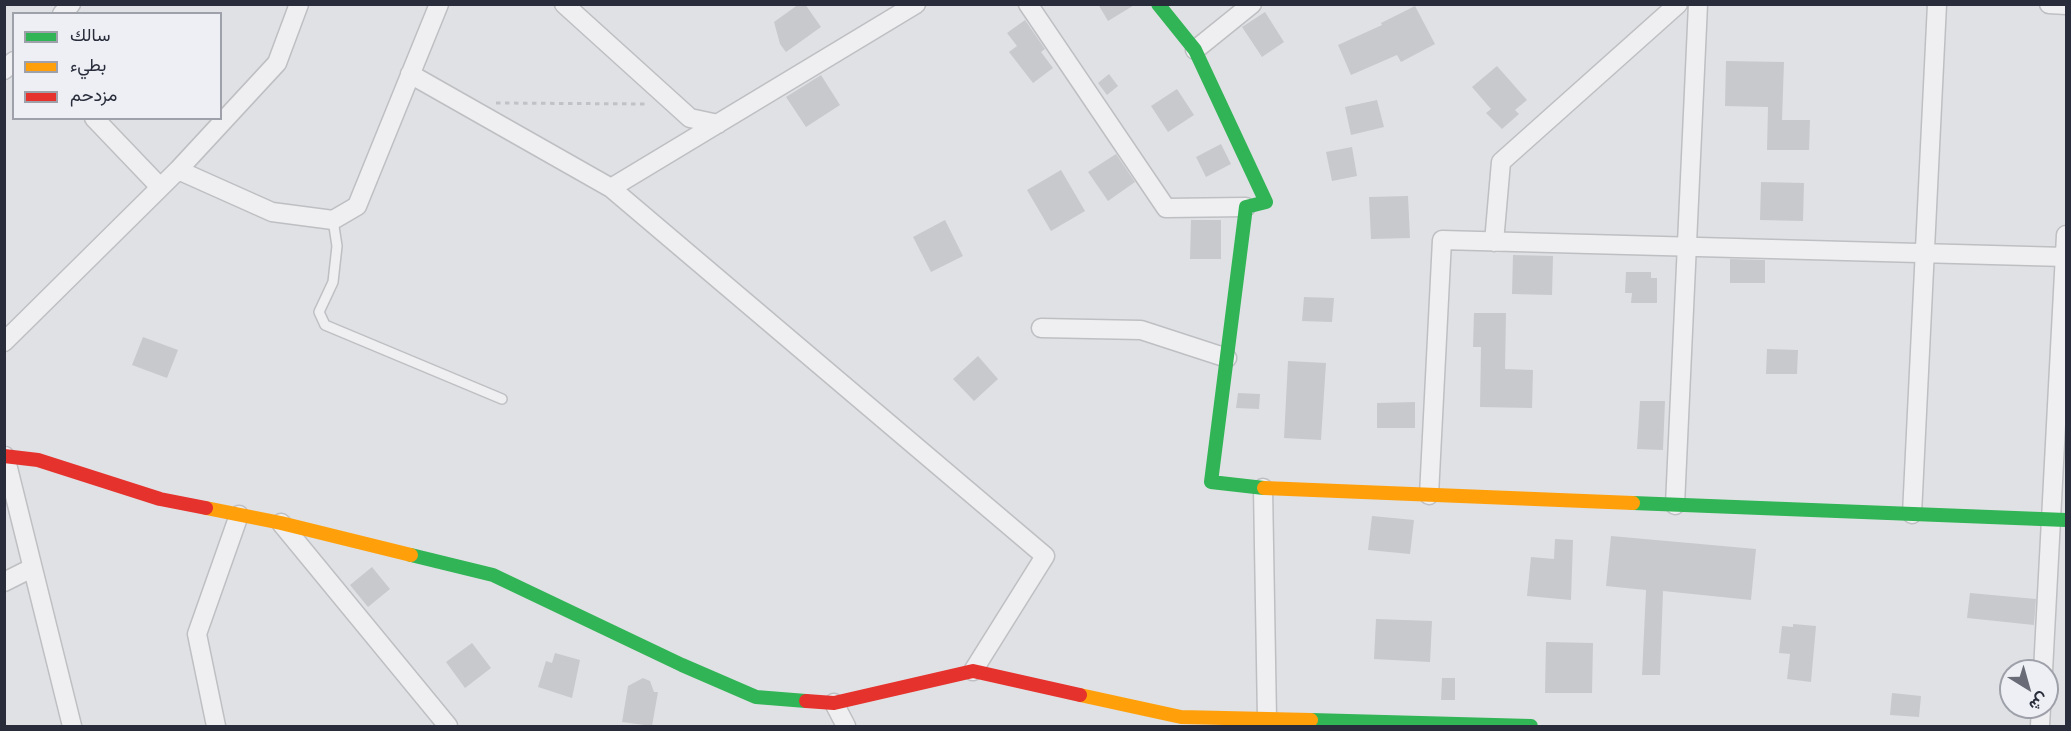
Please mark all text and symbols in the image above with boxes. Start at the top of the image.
legend [12,12,222,120]
text: سالك [70,24,110,46]
text: بطيء [70,54,106,76]
text: مزدحم [70,84,117,106]
north arrow [1999,659,2059,719]
text: ش [2025,688,2052,716]

